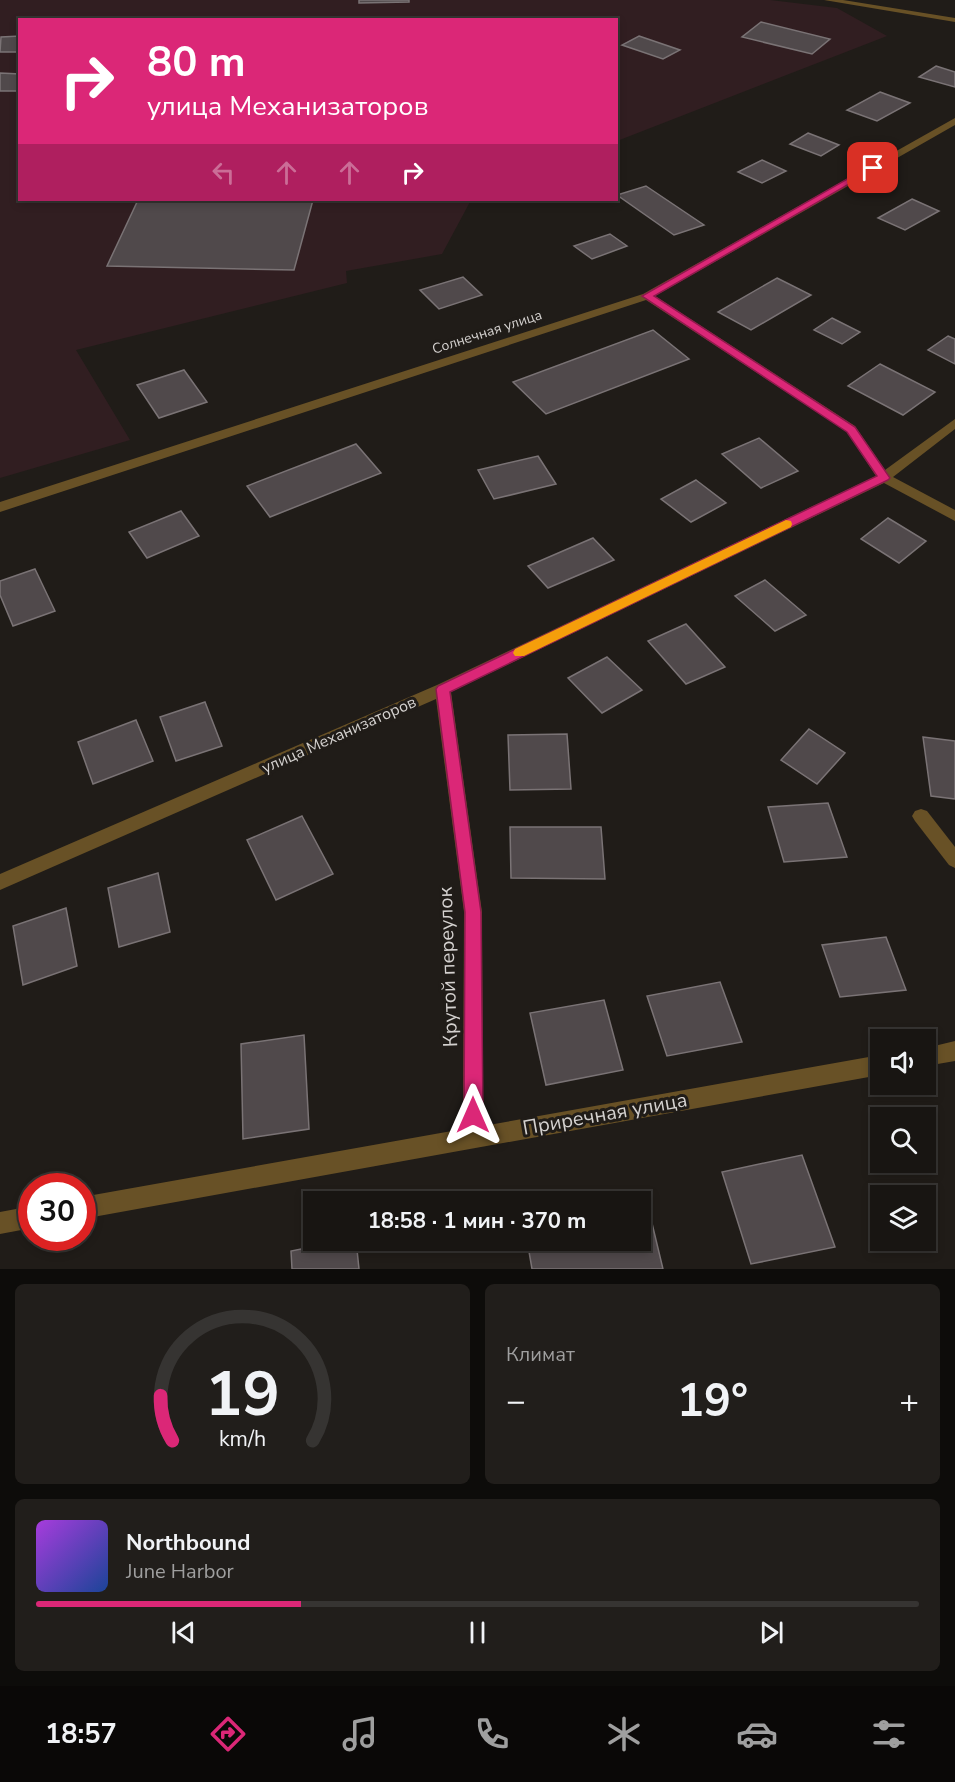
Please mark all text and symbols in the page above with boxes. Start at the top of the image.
text: 80 m [147,34,246,91]
icon: right [48,42,126,120]
text: улица Механизаторов [147,88,428,125]
pin [847,142,898,193]
icon: arrive [856,151,889,184]
icon: left [207,156,240,189]
icon: ahead [270,156,303,189]
icon: ahead [333,156,366,189]
icon: right [396,156,429,189]
street label: Солнечная улица [430,305,544,359]
street label: улица Механизаторов [258,691,420,779]
street label: Крутой переулок [432,886,464,1048]
map controls [870,1029,936,1251]
button: sound [870,1029,936,1095]
position arrow [441,1083,505,1147]
street label: Приречная улица [521,1086,689,1142]
button: search [870,1107,936,1173]
speed limit sign: 30 [18,1173,96,1251]
button: layers [870,1185,936,1251]
text: 18:58 · 1 мин · 370 m [368,1206,586,1236]
text: Климат [506,1341,575,1368]
text: 19 [205,1352,280,1437]
text: 19° [677,1371,748,1432]
text: − [506,1379,526,1424]
text: + [899,1379,919,1424]
text: km/h [219,1424,266,1454]
text: Northbound [126,1528,250,1558]
text: June Harbor [126,1558,234,1585]
icon: previous [167,1616,200,1649]
icon: pause [461,1616,494,1649]
icon: next [755,1616,788,1649]
icon: directions [207,1713,249,1755]
icon: music [339,1713,381,1755]
icon: phone [471,1713,513,1755]
icon: climate [603,1713,645,1755]
icon: car [736,1713,778,1755]
icon: filters [868,1713,910,1755]
text: 18:57 [45,1716,117,1753]

